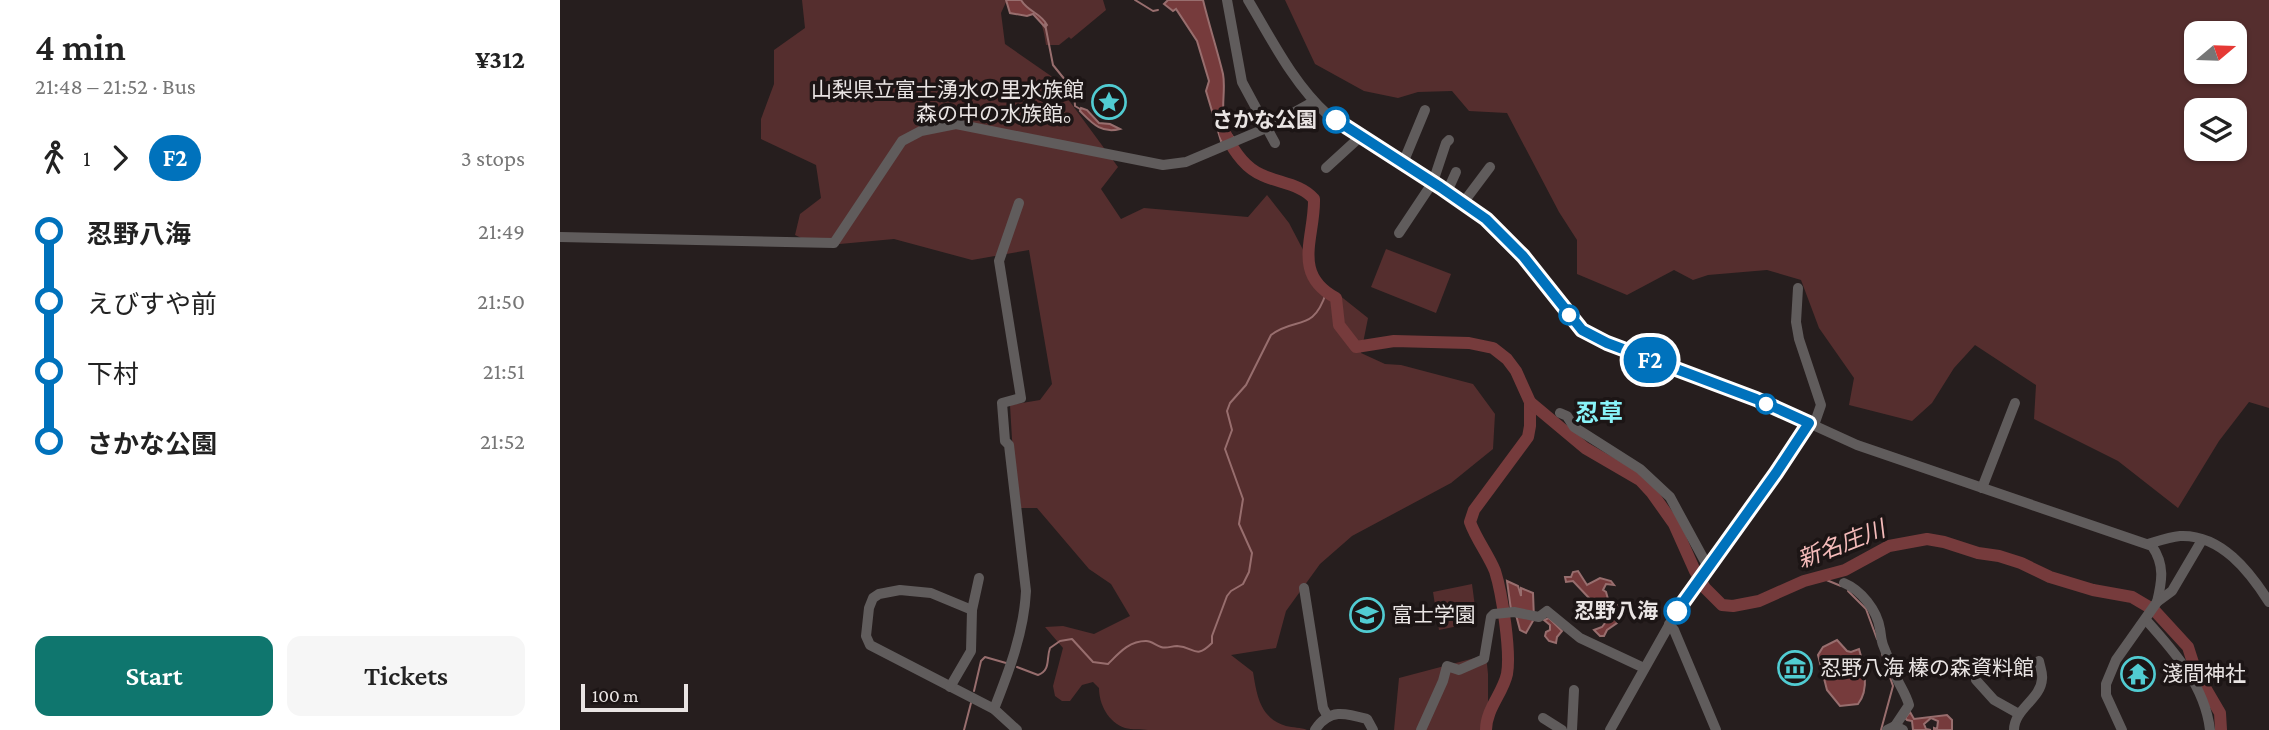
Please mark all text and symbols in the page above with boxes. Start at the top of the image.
north arrow [2184,21,2247,84]
map controls [2184,21,2247,161]
text: 4 min [35,26,126,68]
text: ¥312 [475,45,525,74]
text: 21:48 – 21:52 · Bus [35,73,196,99]
place label: 山梨県立富士湧水の里水族館 森の中の水族館。 [811,78,1084,126]
place icon: 山梨県立富士湧水の里水族館 森の中の水族館。 [1090,83,1128,121]
button: layers [2184,98,2247,161]
marker: さかな公園 [1323,107,1349,133]
place label: さかな公園 [1212,108,1317,132]
icon: walk [35,139,73,177]
icon: forward [101,139,139,177]
text: F2 [163,144,187,171]
text: 1 [83,145,91,171]
text: 3 stops [461,145,525,171]
text: 21:49 [478,218,525,244]
text: 忍野八海 [87,220,191,249]
text: 21:50 [477,288,525,314]
text: えびすや前 [87,290,217,319]
unlabelled marker [1559,305,1579,325]
line badge: F2 [1618,337,1682,383]
text: F2 [1638,346,1662,373]
text: 21:51 [483,358,525,384]
text: 下村 [87,360,139,389]
unlabelled marker [1756,394,1776,414]
district label: 忍草 [1575,399,1623,426]
text: 21:52 [480,428,525,454]
text: さかな公園 [87,430,217,459]
water label: 新名庄川 [1793,514,1891,573]
school or university icon: 富士学園 [1348,596,1386,634]
marker: 忍野八海 [1664,598,1690,624]
place label: 忍野八海 [1574,599,1658,623]
place label: 富士学園 [1392,603,1476,627]
button: Start [35,636,273,716]
button: Tickets [287,636,525,716]
museum icon: 忍野八海 榛の森資料館 [1776,649,1814,687]
temple icon: 淺間神社 [2119,655,2157,693]
place label: 忍野八海 榛の森資料館 [1820,656,2034,680]
place label: 淺間神社 [2162,662,2246,686]
scale bar [581,681,688,713]
text: 100 m [592,685,639,706]

